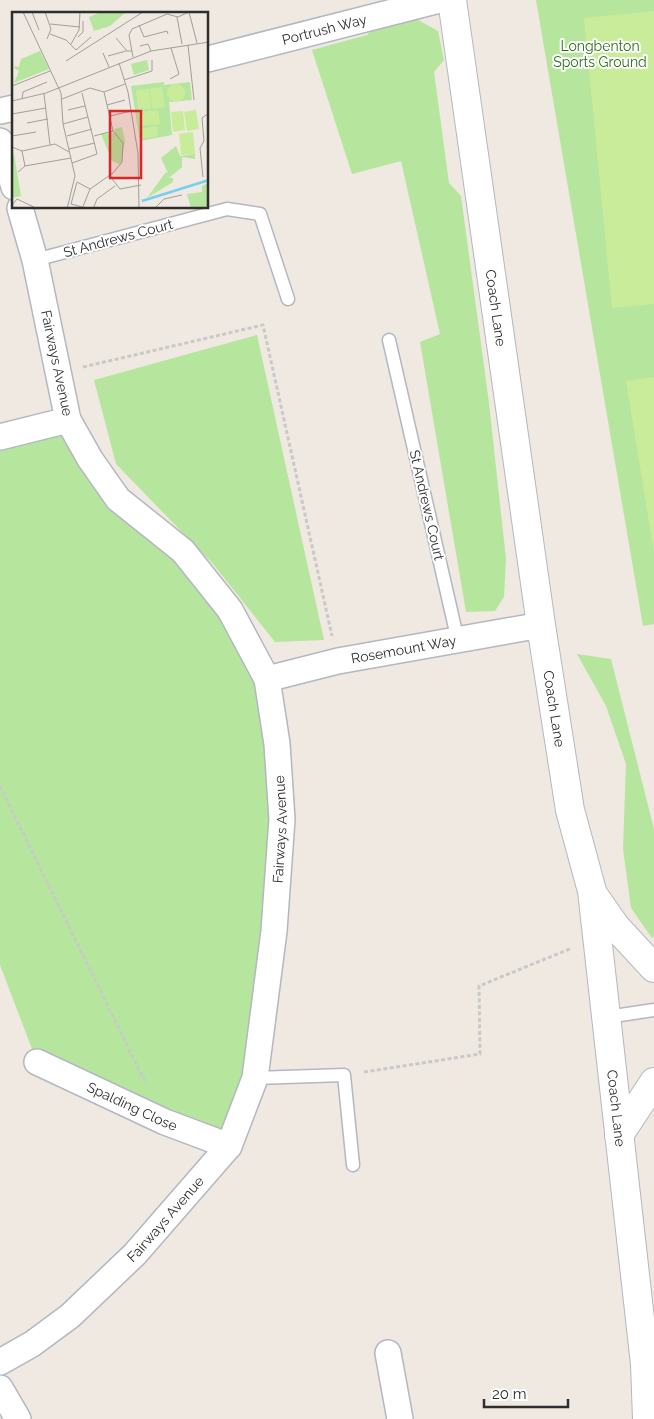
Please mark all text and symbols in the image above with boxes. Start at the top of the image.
street label: Portrush Way [280,11,369,48]
inset map [12,12,209,209]
park label: Longbenton Sports Ground [553,38,647,70]
street label: St Andrews Court [62,216,175,260]
street label: Coach Lane [482,269,509,347]
street label: Fairways Avenue [38,309,76,417]
street label: St Andrews Court [407,448,448,562]
street label: Rosemount Way [350,632,458,667]
street label: Coach Lane [540,669,568,748]
street label: Fairways Avenue [269,775,290,884]
street label: Coach Lane [604,1069,629,1147]
street label: Spalding Close [85,1079,179,1134]
street label: Fairways Avenue [124,1173,207,1265]
scale bar [484,1376,568,1408]
text: 20 m [492,1385,527,1403]

